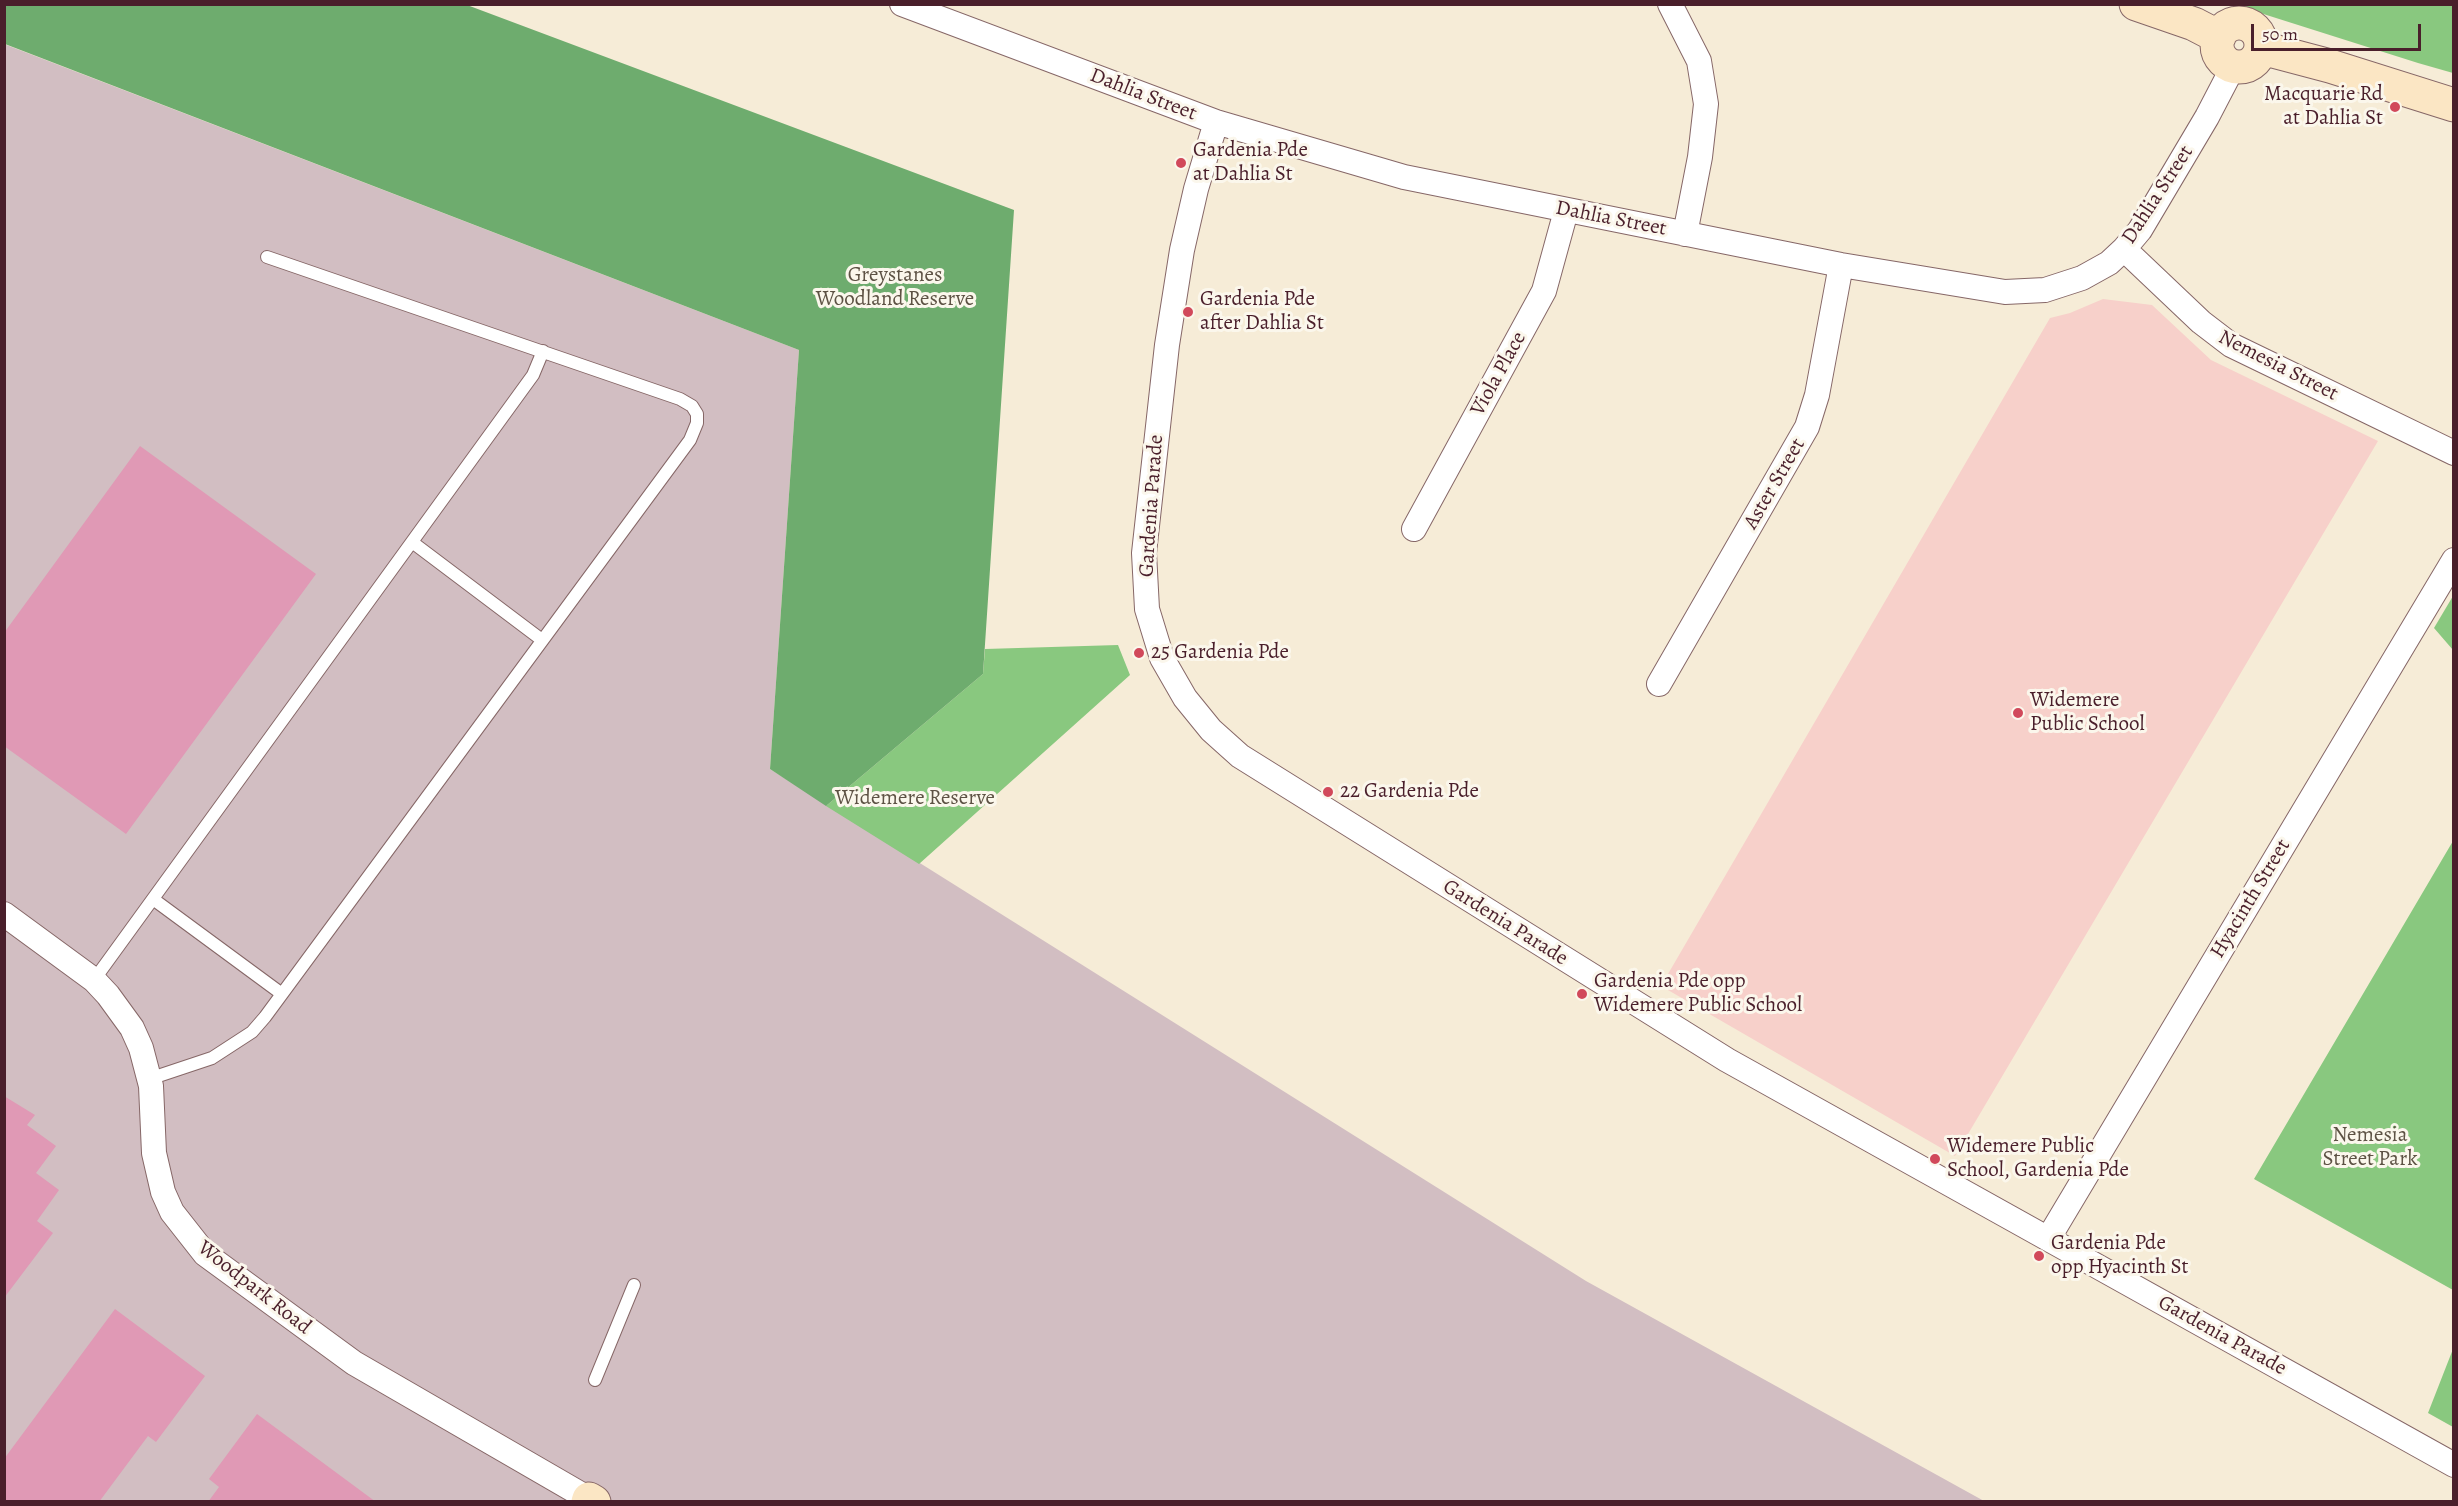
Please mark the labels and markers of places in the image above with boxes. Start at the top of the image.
place label: Macquarie Rd at Dahlia St [2264,82,2383,132]
marker: Macquarie Rd at Dahlia St [2388,100,2402,114]
place label: Gardenia Pde at Dahlia St [1193,138,1308,188]
marker: Gardenia Pde at Dahlia St [1174,156,1188,170]
place label: Gardenia Pde after Dahlia St [1200,287,1324,337]
marker: Gardenia Pde after Dahlia St [1181,305,1195,319]
place label: 25 Gardenia Pde [1151,640,1289,666]
marker: 25 Gardenia Pde [1132,646,1146,660]
place label: Widemere Public School [2030,688,2145,738]
marker: Widemere Public School [2011,706,2025,720]
place label: 22 Gardenia Pde [1340,779,1479,805]
marker: 22 Gardenia Pde [1321,785,1335,799]
place label: Gardenia Pde opp Widemere Public School [1594,969,1802,1019]
marker: Gardenia Pde opp Widemere Public School [1575,987,1589,1001]
place label: Widemere Public School, Gardenia Pde [1947,1134,2129,1184]
marker: Widemere Public School, Gardenia Pde [1928,1152,1942,1166]
place label: Gardenia Pde opp Hyacinth St [2051,1231,2189,1281]
marker: Gardenia Pde opp Hyacinth St [2032,1249,2046,1263]

